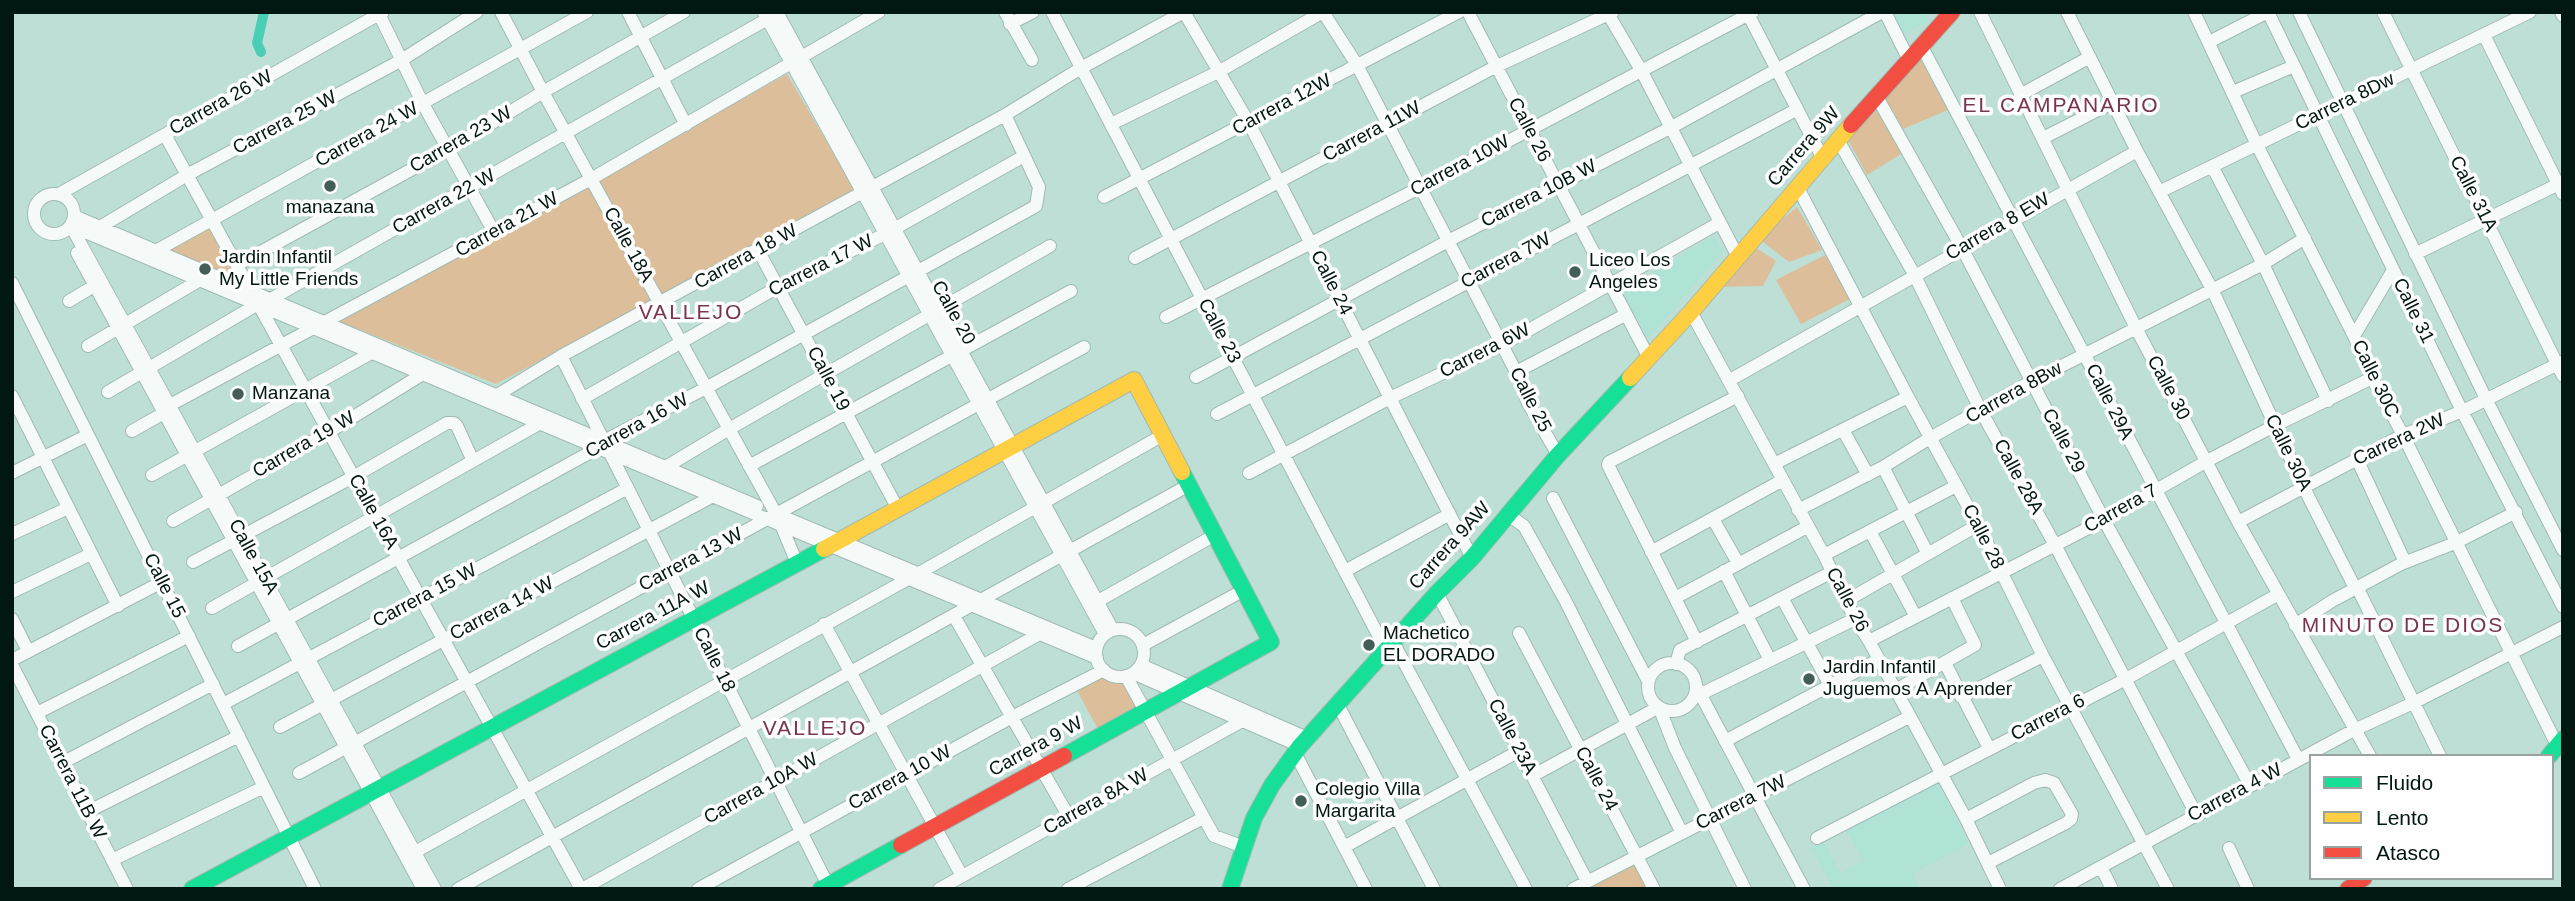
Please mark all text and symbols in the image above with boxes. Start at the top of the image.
street label: Carrera 26 W [166,65,276,141]
street label: Carrera 8Dw [2292,68,2398,136]
street label: Carrera 12W [1229,69,1335,141]
street label: Carrera 25 W [229,86,341,160]
district label: EL CAMPANARIO [1964,93,2158,119]
street label: Calle 26 [1503,94,1555,166]
street label: Carrera 24 W [312,97,422,173]
street label: Carrera 11W [1319,97,1425,167]
street label: Carrera 23 W [406,102,516,178]
street label: Carrera 9W [1763,102,1845,192]
street label: Carrera 10W [1407,130,1513,202]
street label: Calle 31A [2444,152,2502,236]
street label: Carrera 10B W [1477,155,1601,233]
street label: Carrera 22 W [389,164,499,240]
marker: manazana [322,178,338,194]
street label: Carrera 21 W [452,187,562,263]
street label: Carrera 8 EW [1942,188,2054,266]
place label: manazana [286,197,374,219]
street label: Calle 18A [598,203,658,287]
street label: Carrera 18 W [691,219,801,295]
street label: Carrera 7W [1457,228,1555,294]
street label: Carrera 17 W [765,230,877,302]
place label: Jardin Infantil My Little Friends [219,247,358,291]
street label: Calle 24 [1305,247,1357,319]
place label: Liceo Los Angeles [1589,250,1670,294]
marker: Jardin Infantil My Little Friends [197,261,213,277]
marker: Liceo Los Angeles [1567,264,1583,280]
street label: Calle 31 [2387,275,2439,347]
street label: Calle 20 [926,277,980,349]
street label: Calle 23 [1193,295,1245,367]
district label: VALLEJO [640,300,742,326]
street label: Carrera 6W [1436,319,1534,383]
street label: Calle 30C [2346,337,2404,421]
street label: Calle 19 [802,343,854,415]
street label: Calle 30 [2142,352,2194,424]
street label: Carrera 8Bw [1962,357,2066,429]
street label: Calle 29A [2080,360,2138,444]
street label: Calle 25 [1504,364,1556,436]
place label: Manzana [252,383,330,405]
marker: Manzana [230,386,246,402]
street label: Carrera 16 W [582,388,692,464]
street label: Calle 29 [2037,405,2089,477]
street label: Carrera 19 W [249,407,359,483]
street label: Carrera 2W [2350,409,2448,471]
street label: Calle 30A [2260,411,2316,495]
street label: Calle 28A [1988,435,2048,519]
street label: Calle 16A [343,470,403,554]
street label: Carrera 7 [2080,480,2162,538]
street label: Carrera 9AW [1405,497,1495,595]
street label: Calle 28 [1957,501,2009,573]
street label: Calle 15A [223,515,283,599]
street label: Carrera 13 W [635,523,747,597]
street label: Calle 15 [138,550,190,622]
street label: Carrera 15 W [369,559,481,633]
street label: Calle 26 [1821,564,1873,636]
street label: Carrera 14 W [446,572,558,646]
street label: Carrera 11A W [592,577,714,655]
district label: MINUTO DE DIOS [2303,613,2503,639]
place label: Machetico EL DORADO [1383,623,1495,667]
street label: Calle 18 [688,624,740,696]
marker: Machetico EL DORADO [1361,637,1377,653]
place label: Jardin Infantil Juguemos A Aprender [1823,657,2012,701]
marker: Jardin Infantil Juguemos A Aprender [1801,671,1817,687]
street label: Carrera 6 [2007,690,2089,746]
street label: Calle 23A [1483,695,1541,779]
street label: Carrera 9 W [985,712,1087,782]
district label: VALLEJO [764,716,866,742]
street label: Carrera 11B W [33,721,111,843]
street label: Carrera 10 W [845,740,955,816]
street label: Calle 24 [1570,743,1622,815]
street label: Carrera 10A W [700,748,822,830]
legend [2309,754,2554,880]
street label: Carrera 4 W [2184,759,2286,827]
street label: Carrera 8A W [1040,764,1152,840]
street label: Carrera 7W [1692,771,1790,835]
text: Fluido [2376,771,2433,794]
place label: Colegio Villa Margarita [1315,779,1420,823]
marker: Colegio Villa Margarita [1293,793,1309,809]
text: Lento [2376,806,2429,829]
text: Atasco [2376,841,2440,864]

